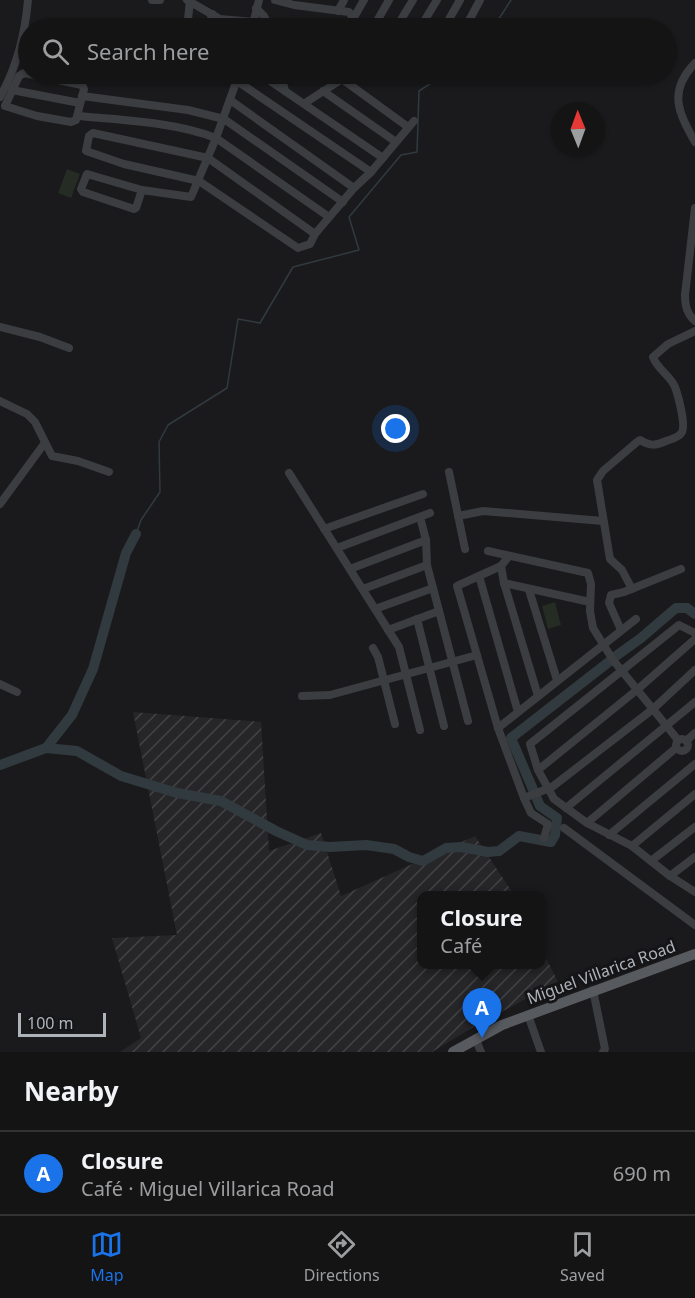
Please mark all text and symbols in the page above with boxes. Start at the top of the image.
search box [18,18,677,84]
icon: search [39,35,72,68]
text: Search here [87,36,209,66]
north arrow [551,102,605,156]
your location [381,414,410,443]
popup [417,891,546,969]
text: Closure [440,902,523,932]
text: Café [440,932,482,959]
street label: Miguel Villarica Road [524,935,678,1009]
pin: A [462,988,502,1038]
scale bar [18,1010,106,1038]
text: 100 m [27,1012,74,1034]
text: Nearby [24,1073,119,1109]
text: Closure [81,1145,163,1175]
text: A [37,1160,50,1187]
text: 690 m [613,1160,671,1187]
text: Café · Miguel Villarica Road [81,1175,335,1202]
tab: Map [90,1228,123,1286]
tab: Directions [304,1228,380,1286]
tab: Saved [560,1228,605,1286]

